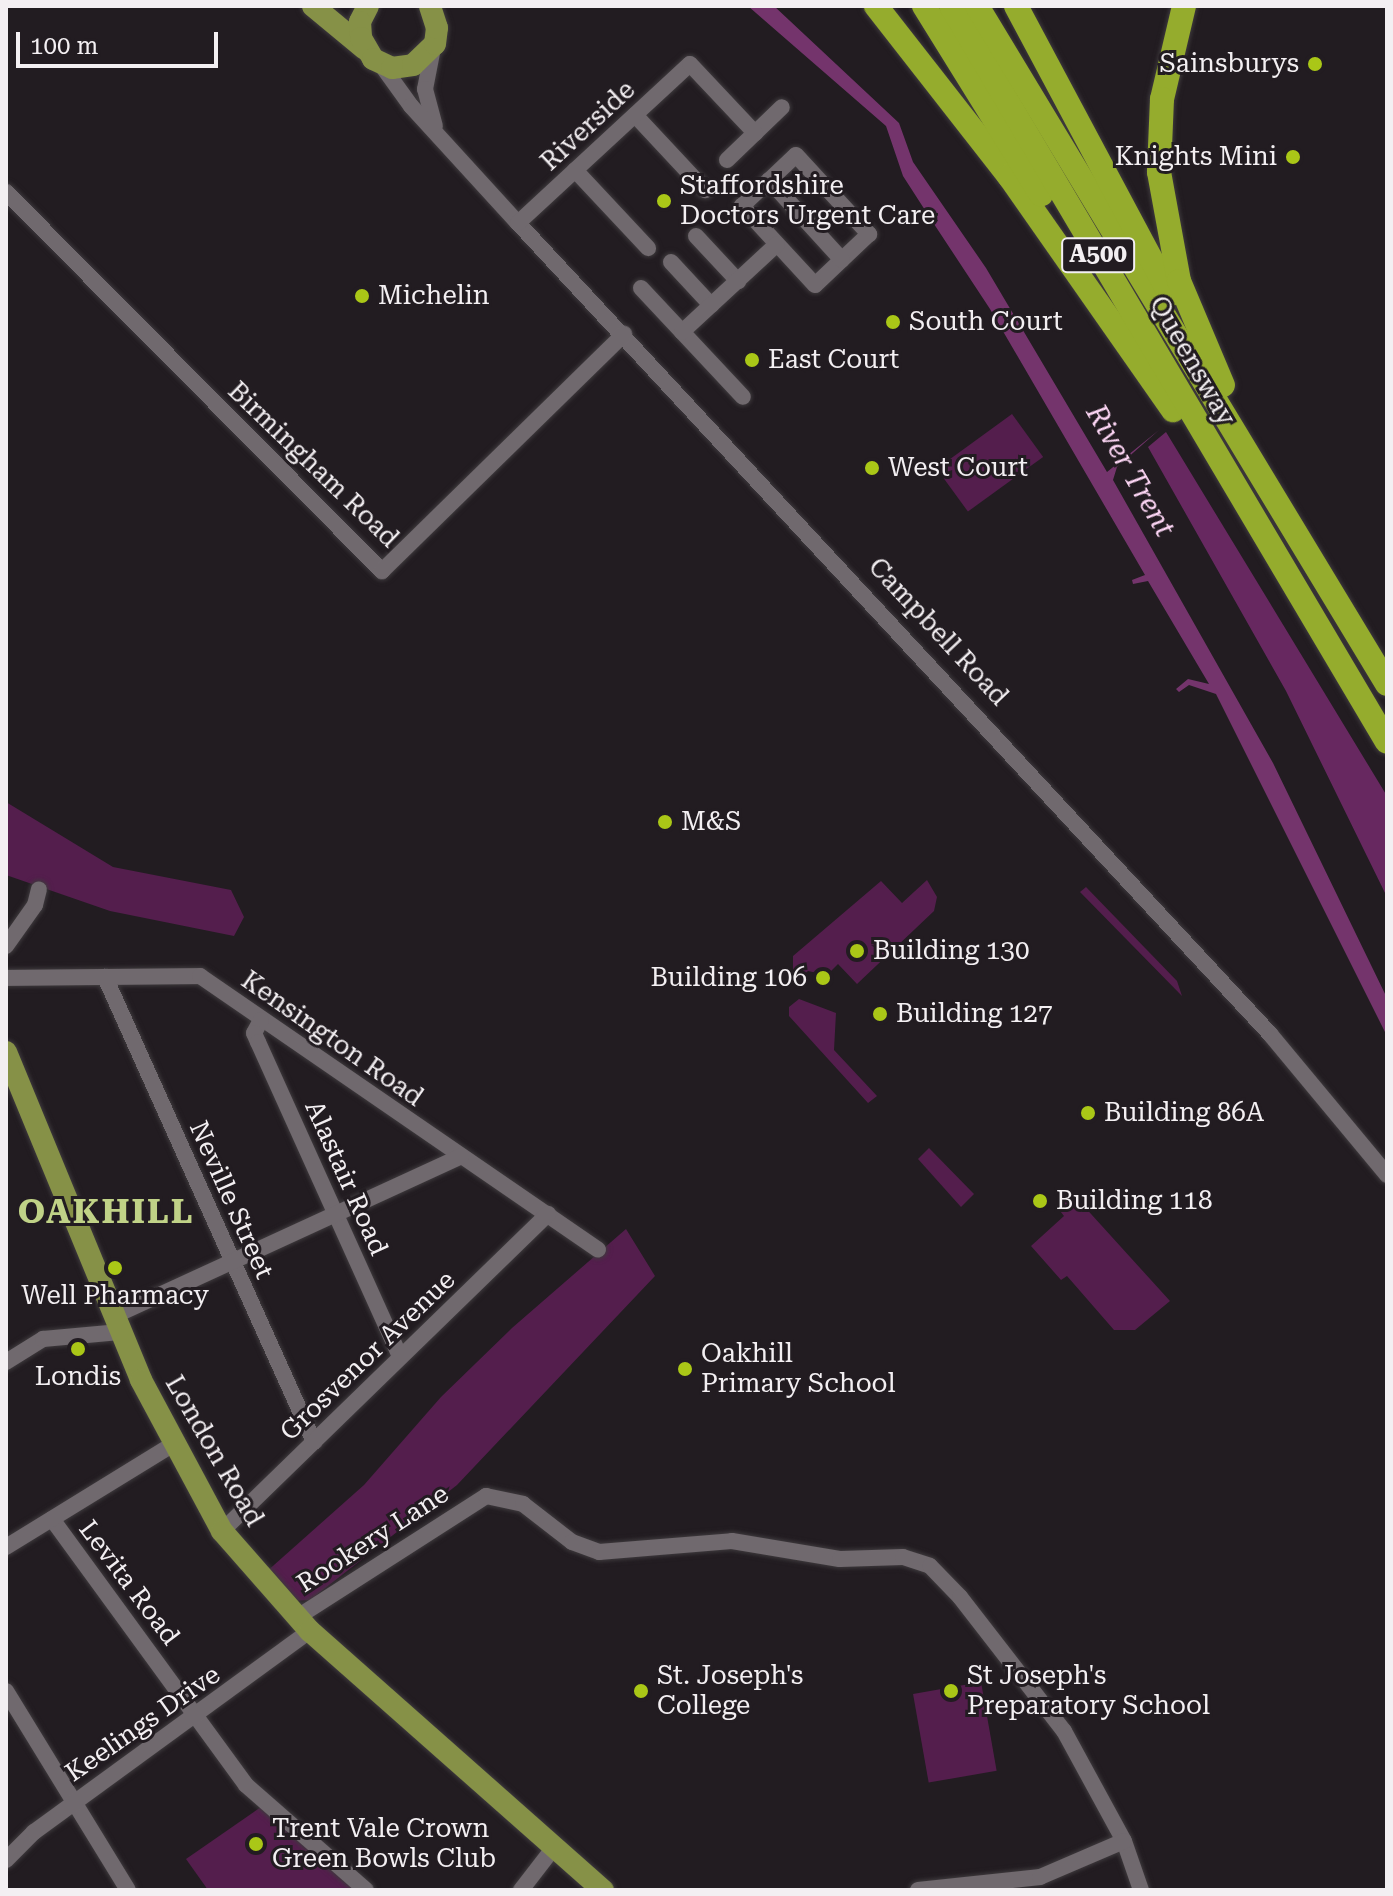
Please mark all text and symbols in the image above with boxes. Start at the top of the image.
scale bar [20,16,222,66]
text: 100 m [30,32,98,60]
place label: Sainsburys [1160,48,1299,80]
marker: Sainsburys [1306,55,1324,73]
street label: Riverside [534,75,642,177]
place label: Knights Mini [1115,141,1277,173]
marker: Knights Mini [1284,148,1302,166]
place label: Staffordshire Doctors Urgent Care [680,170,935,232]
marker: Staffordshire Doctors Urgent Care [655,192,673,210]
road number: A500 [1060,235,1136,275]
place label: Michelin [378,280,490,312]
marker: Michelin [353,287,371,305]
street label: Queensway [1142,291,1242,431]
place label: South Court [909,306,1063,338]
marker: South Court [884,313,902,331]
place label: East Court [768,344,899,376]
marker: East Court [743,351,761,369]
street label: Birmingham Road [221,376,405,554]
water label: River Trent [1079,399,1181,543]
place label: West Court [888,452,1028,484]
marker: West Court [863,459,881,477]
street label: Campbell Road [862,552,1014,712]
place label: M&S [681,806,741,838]
marker: M&S [656,813,674,831]
place label: Building 130 [873,935,1029,967]
marker: Building 130 [848,942,866,960]
place label: Building 106 [651,962,807,994]
street label: Kensington Road [235,965,429,1113]
marker: Building 106 [814,969,832,987]
place label: Building 127 [896,998,1052,1030]
marker: Building 127 [871,1005,889,1023]
street label: Alastair Road [298,1096,394,1260]
place label: Building 86A [1104,1097,1264,1129]
marker: Building 86A [1079,1104,1097,1122]
street label: Neville Street [182,1116,280,1284]
place label: Building 118 [1056,1185,1212,1217]
district label: OAKHILL [18,1192,194,1232]
marker: Building 118 [1031,1192,1049,1210]
marker: Well Pharmacy [106,1259,124,1277]
street label: Grosvenor Avenue [274,1265,462,1447]
place label: Well Pharmacy [21,1280,209,1312]
place label: Oakhill Primary School [701,1338,896,1400]
marker: Londis [69,1340,87,1358]
marker: Oakhill Primary School [676,1360,694,1378]
place label: Londis [35,1361,121,1393]
street label: London Road [158,1370,270,1532]
street label: Rookery Lane [291,1478,455,1600]
street label: Levita Road [72,1515,186,1651]
street label: Keelings Drive [60,1659,226,1789]
place label: St. Joseph's College [657,1660,803,1722]
place label: St Joseph's Preparatory School [967,1660,1210,1722]
marker: St. Joseph's College [632,1682,650,1700]
marker: St Joseph's Preparatory School [942,1682,960,1700]
place label: Trent Vale Crown Green Bowls Club [272,1813,496,1874]
marker: Trent Vale Crown Green Bowls Club [247,1835,265,1853]

